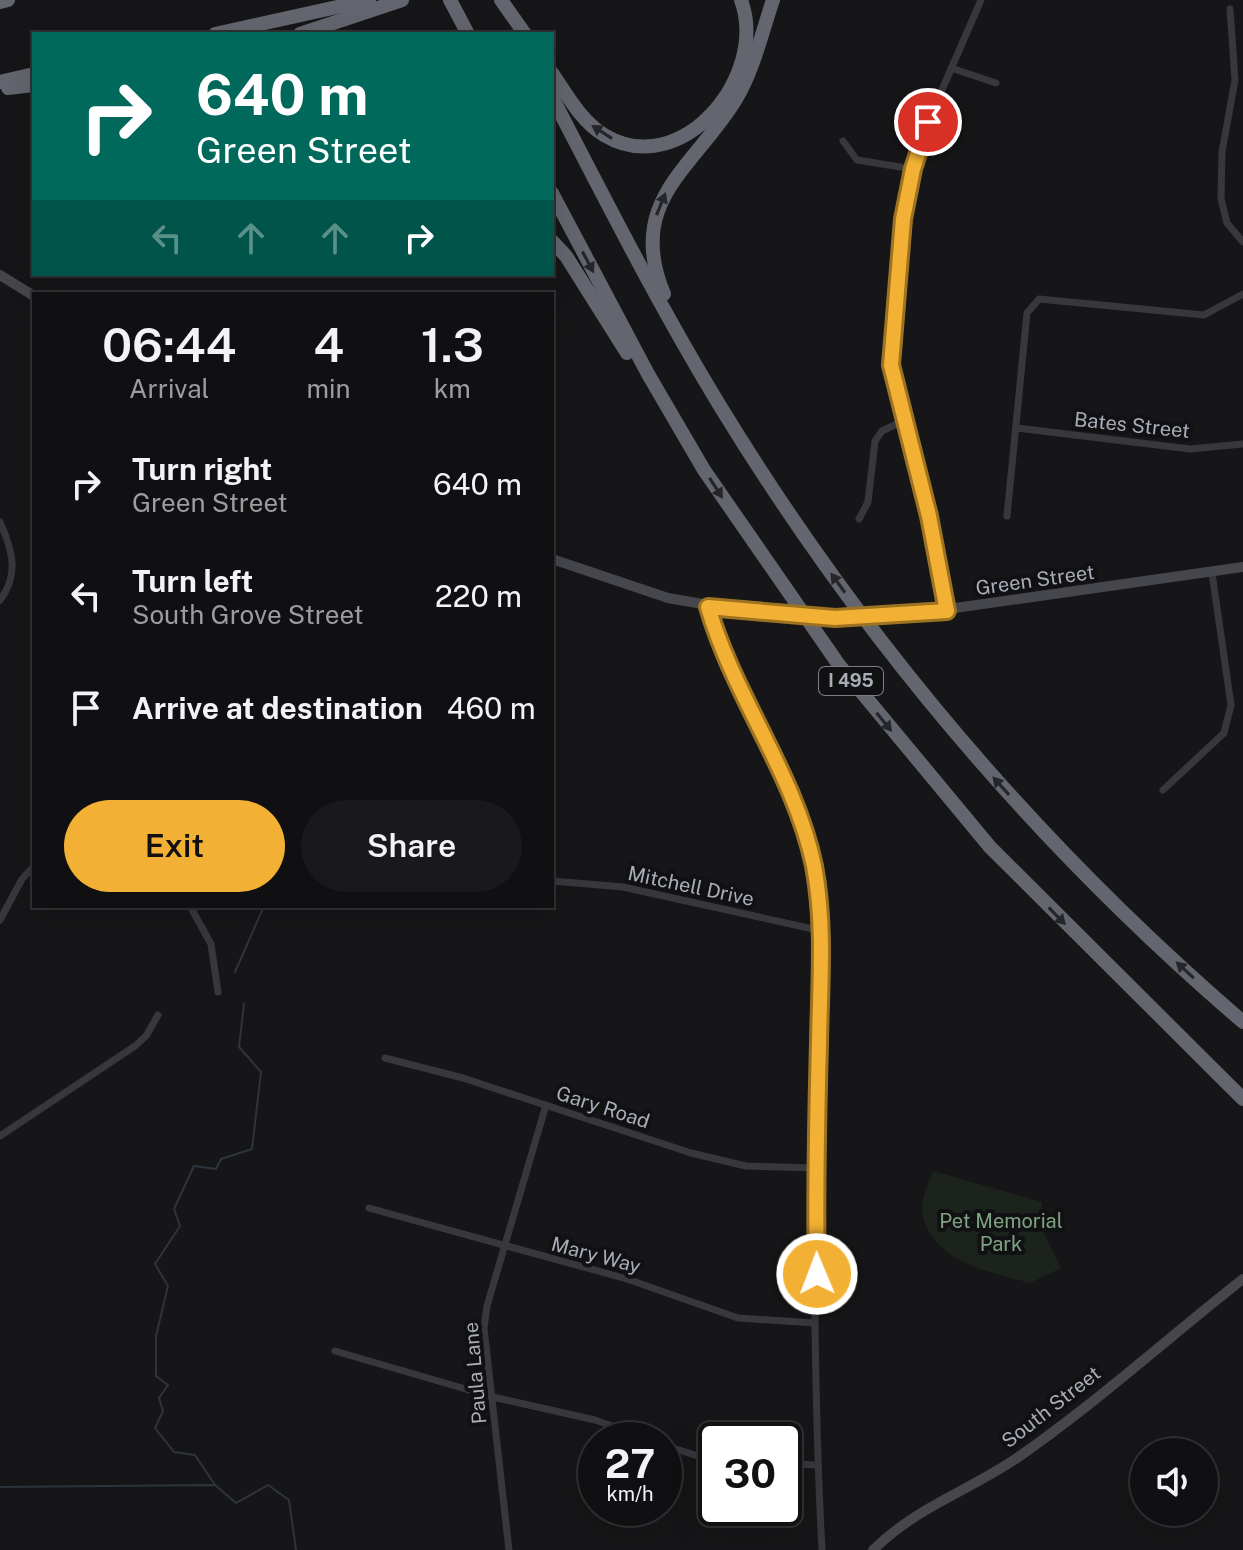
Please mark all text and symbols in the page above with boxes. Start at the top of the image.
text: 640 m [196,62,368,128]
icon: right [64,64,168,168]
pin [894,88,962,156]
icon: arrive [906,100,950,144]
one-way arrow [591,126,613,140]
text: Green Street [196,129,412,171]
one-way arrow [655,192,668,216]
icon: left [145,216,189,260]
icon: ahead [229,216,273,260]
icon: ahead [313,216,357,260]
icon: right [397,216,441,260]
one-way arrow [582,250,595,273]
text: 06:44 [102,316,236,373]
text: 4 [313,316,344,373]
text: 1.3 [421,316,484,373]
text: Arrival [129,373,209,404]
text: min [307,373,351,404]
text: km [434,373,471,404]
street label: Bates Street [1073,407,1191,443]
text: Turn right [132,451,272,487]
icon: right [64,462,108,506]
text: 640 m [433,466,522,502]
one-way arrow [709,477,723,499]
text: Green Street [132,487,288,518]
street label: Green Street [974,560,1096,600]
text: Turn left [132,563,253,599]
one-way arrow [831,573,847,594]
icon: left [64,574,108,618]
text: 220 m [435,578,522,614]
text: South Grove Street [132,599,364,630]
road number: I 495 [819,667,883,695]
icon: arrive [64,686,108,730]
text: Arrive at destination [132,690,423,726]
text: 460 m [447,690,536,726]
one-way arrow [875,712,891,732]
one-way arrow [993,776,1011,795]
button: Exit [64,800,285,892]
button: Share [301,800,522,892]
street label: Mitchell Drive [626,861,756,911]
one-way arrow [1047,906,1065,925]
one-way arrow [1176,961,1195,979]
street label: Gary Road [553,1081,653,1133]
park label: Pet Memorial Park [939,1209,1063,1256]
street label: Mary Way [549,1232,644,1279]
position arrow [775,1232,859,1316]
street label: Paula Lane [459,1321,491,1425]
street label: South Street [997,1361,1105,1453]
speed limit sign: 30 [698,1422,802,1526]
map controls [1130,1438,1218,1526]
button: sound [1130,1438,1218,1526]
text: 27 [605,1440,655,1487]
text: km/h [606,1482,654,1506]

